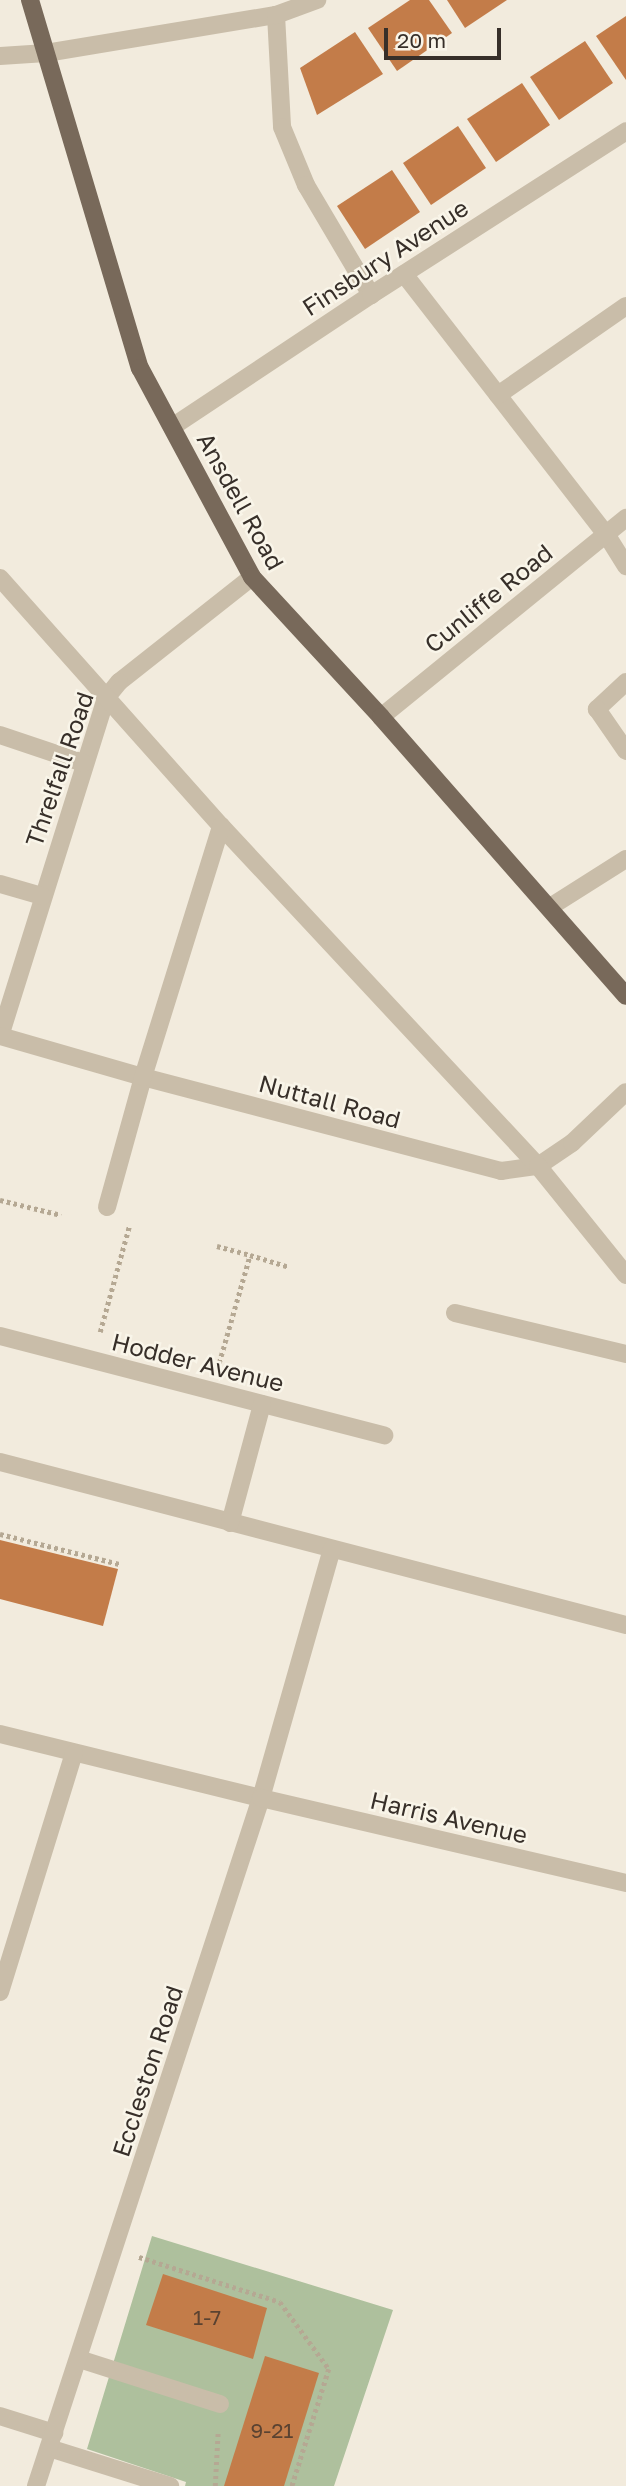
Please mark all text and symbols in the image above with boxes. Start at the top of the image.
scale bar [388,14,505,58]
text: 20 m [397,27,446,53]
street label: Finsbury Avenue [297,193,473,321]
street label: Ansdell Road [191,427,291,575]
street label: Cunliffe Road [418,538,558,658]
street label: Threlfall Road [19,688,99,850]
street label: Nuttall Road [256,1068,404,1134]
street label: Hodder Avenue [109,1327,287,1397]
street label: Harris Avenue [368,1785,530,1849]
street label: Eccleston Road [106,1982,188,2160]
house number: 1-7 [193,2304,221,2330]
house number: 9-21 [250,2417,294,2443]

